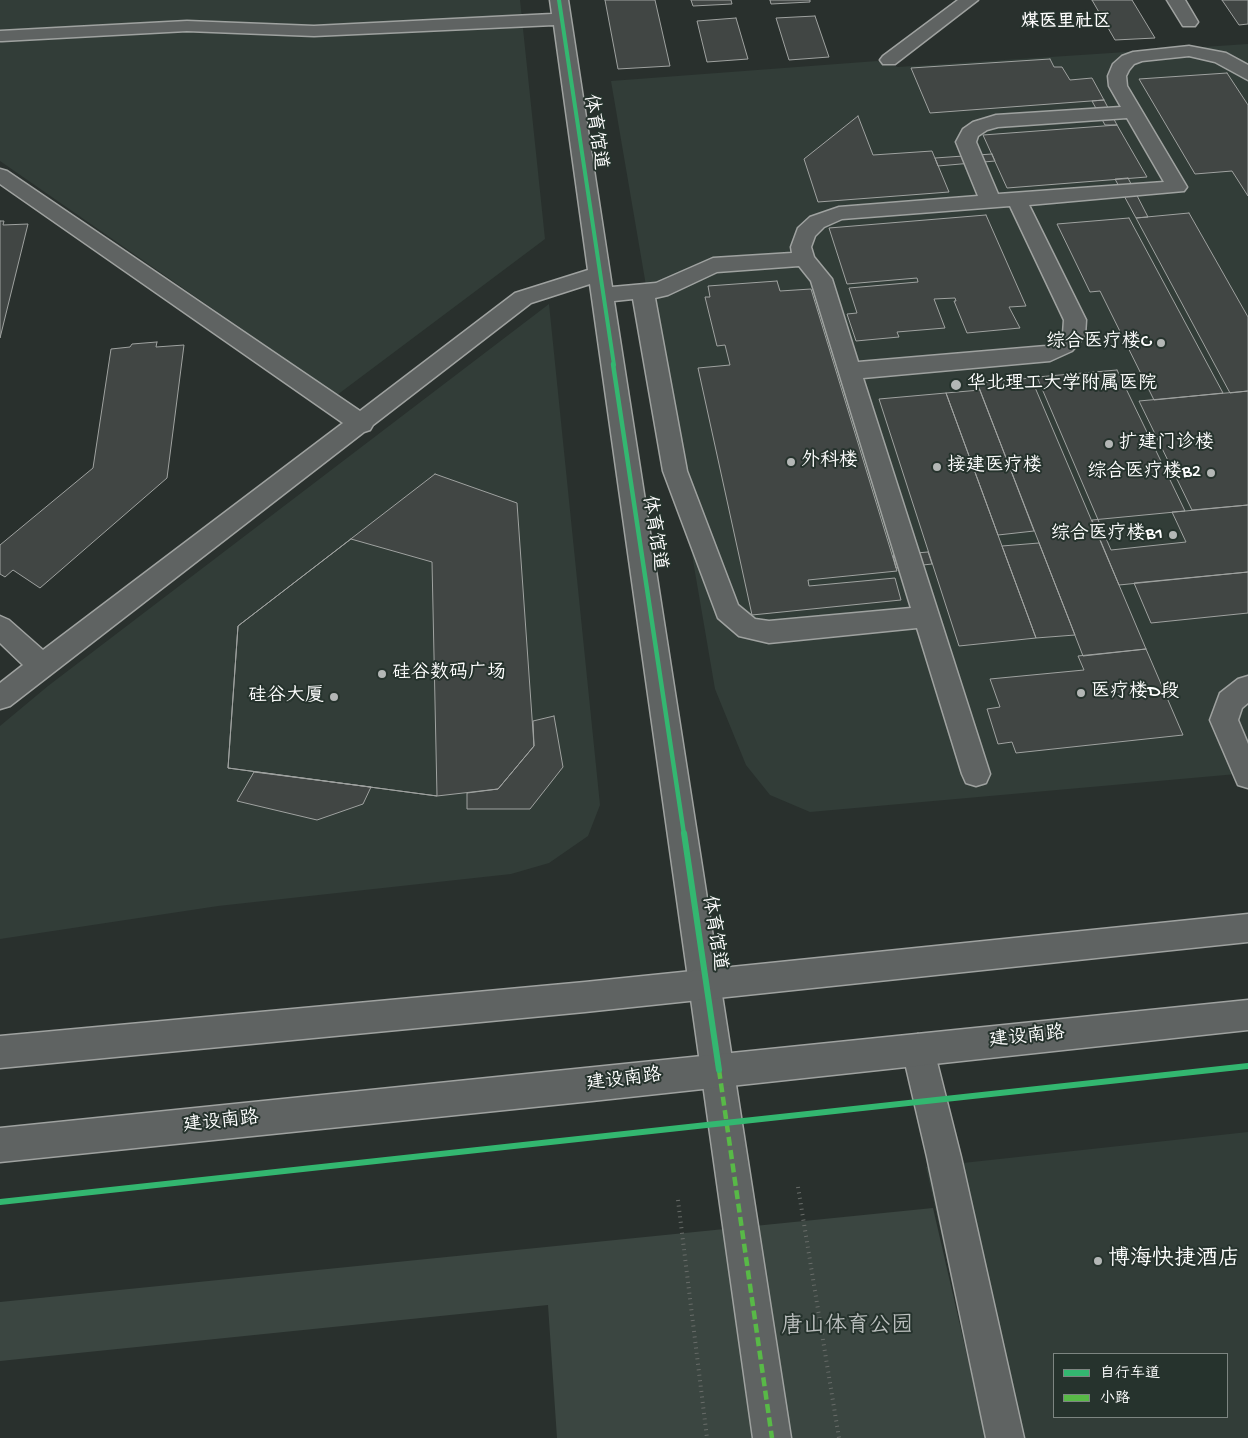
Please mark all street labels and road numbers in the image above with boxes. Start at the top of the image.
street label: 体育馆道 [577,93,611,171]
street label: 体育馆道 [636,494,670,572]
street label: 体育馆道 [696,894,730,972]
street label: 建设南路 [988,1023,1066,1053]
street label: 建设南路 [585,1065,663,1097]
street label: 建设南路 [182,1108,260,1138]

